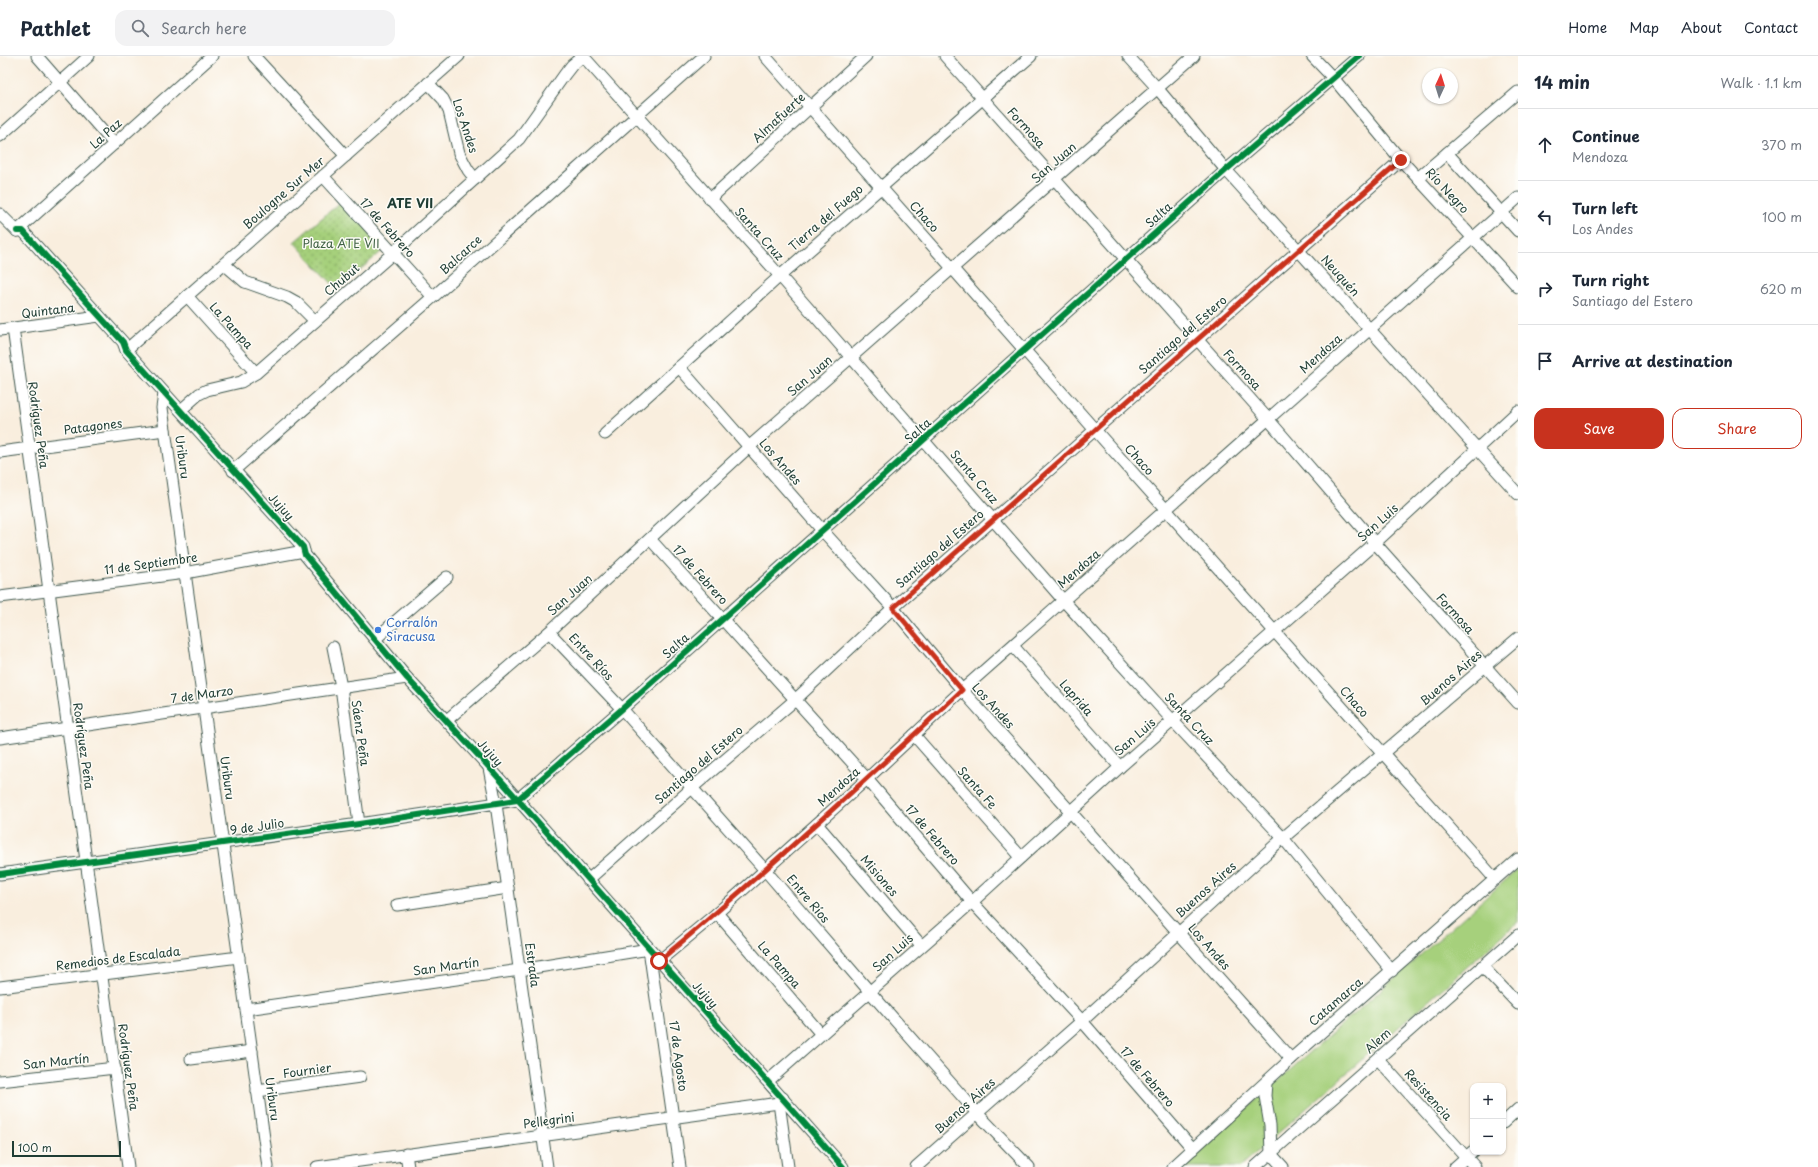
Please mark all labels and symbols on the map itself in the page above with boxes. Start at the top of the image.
north arrow [1422,68,1458,104]
street label: Almafuerte [748,88,809,146]
street label: Los Andes [449,96,483,156]
street label: Formosa [1004,103,1050,152]
street label: La Paz [85,114,126,153]
street label: San Juan [1027,137,1080,187]
street label: Boulogne Sur Mer [239,151,328,233]
route end [1392,151,1410,169]
street label: Río Negro [1422,163,1474,217]
street label: Tierra del Fuego [784,180,867,255]
street label: 17 de Febrero [356,193,420,261]
district label: ATE VII [386,193,433,212]
street label: Chaco [906,197,944,236]
street label: Salta [1141,197,1176,231]
street label: Santa Cruz [731,203,789,264]
street label: Balcarce [435,230,485,278]
park label: Plaza ATE VII [302,234,380,252]
street label: Neuquén [1317,251,1364,300]
street label: Chubut [320,259,363,300]
street label: Santiago del Estero [1134,291,1231,378]
street label: Quintana [20,298,76,322]
street label: La Pampa [206,298,258,353]
street label: Mendoza [1295,329,1346,377]
street label: Formosa [1220,345,1266,394]
street label: San Juan [783,350,836,400]
street label: Rodríguez Peña [24,380,54,470]
street label: Patagones [63,413,124,439]
street label: Salta [900,413,935,447]
street label: Uriburu [171,434,195,480]
street label: Los Andes [755,434,806,489]
street label: Chaco [1121,440,1159,479]
street label: Santa Cruz [946,446,1003,507]
street label: Jujuy [265,489,299,524]
street label: San Luis [1353,499,1402,546]
street label: Santiago del Estero [891,505,988,592]
street label: 17 de Febrero [669,540,733,608]
street label: Mendoza [1053,544,1104,592]
street label: 11 de Septiembre [103,548,199,578]
street label: San Juan [543,569,596,619]
street label: Formosa [1433,589,1479,638]
place label: Corralón Siracusa [386,613,438,645]
marker: Corralón Siracusa [373,625,383,635]
street label: Salta [658,628,693,662]
street label: Entre Ríos [565,629,619,684]
street label: Buenos Aires [1416,645,1486,709]
street label: Laprida [1056,675,1098,720]
street label: Los Andes [968,678,1020,733]
street label: 7 de Marzo [169,681,234,707]
street label: Chaco [1336,682,1374,721]
street label: Santa Cruz [1161,688,1219,749]
street label: Sáenz Peña [347,699,375,768]
street label: Rodríguez Peña [69,701,99,791]
street label: San Luis [1110,713,1159,759]
street label: Santiago del Estero [650,721,747,808]
street label: Jujuy [474,735,508,770]
street label: Uriburu [216,755,240,801]
street label: Mendoza [813,762,864,810]
street label: Santa Fe [954,762,1002,813]
street label: 17 de Febrero [901,800,964,869]
street label: 9 de Julio [229,813,285,839]
street label: Misiones [857,851,903,900]
street label: Buenos Aires [1171,857,1240,922]
street label: Entre Ríos [783,870,835,927]
street label: Los Andes [1184,919,1235,974]
street label: San Luis [868,929,917,976]
street label: La Pampa [754,937,806,992]
street label: Remedios de Escalada [55,941,182,975]
street label: Estrada [521,941,545,989]
street label: San Martín [412,952,480,980]
route start [650,952,668,970]
street label: Catamarca [1304,973,1366,1030]
street label: Jujuy [689,977,723,1012]
street label: 17 de Agosto [665,1019,693,1093]
street label: Rodríguez Peña [114,1022,144,1112]
street label: Alem [1360,1023,1395,1057]
street label: 17 de Febrero [1116,1042,1179,1111]
street label: San Martín [22,1049,90,1073]
street label: Fournier [281,1058,333,1082]
street label: Resistencia [1401,1065,1457,1125]
street label: Buenos Aires [930,1073,999,1138]
street label: Uriburu [261,1076,285,1122]
street label: Pellegrini [522,1107,576,1133]
scale bar [12,1139,121,1158]

